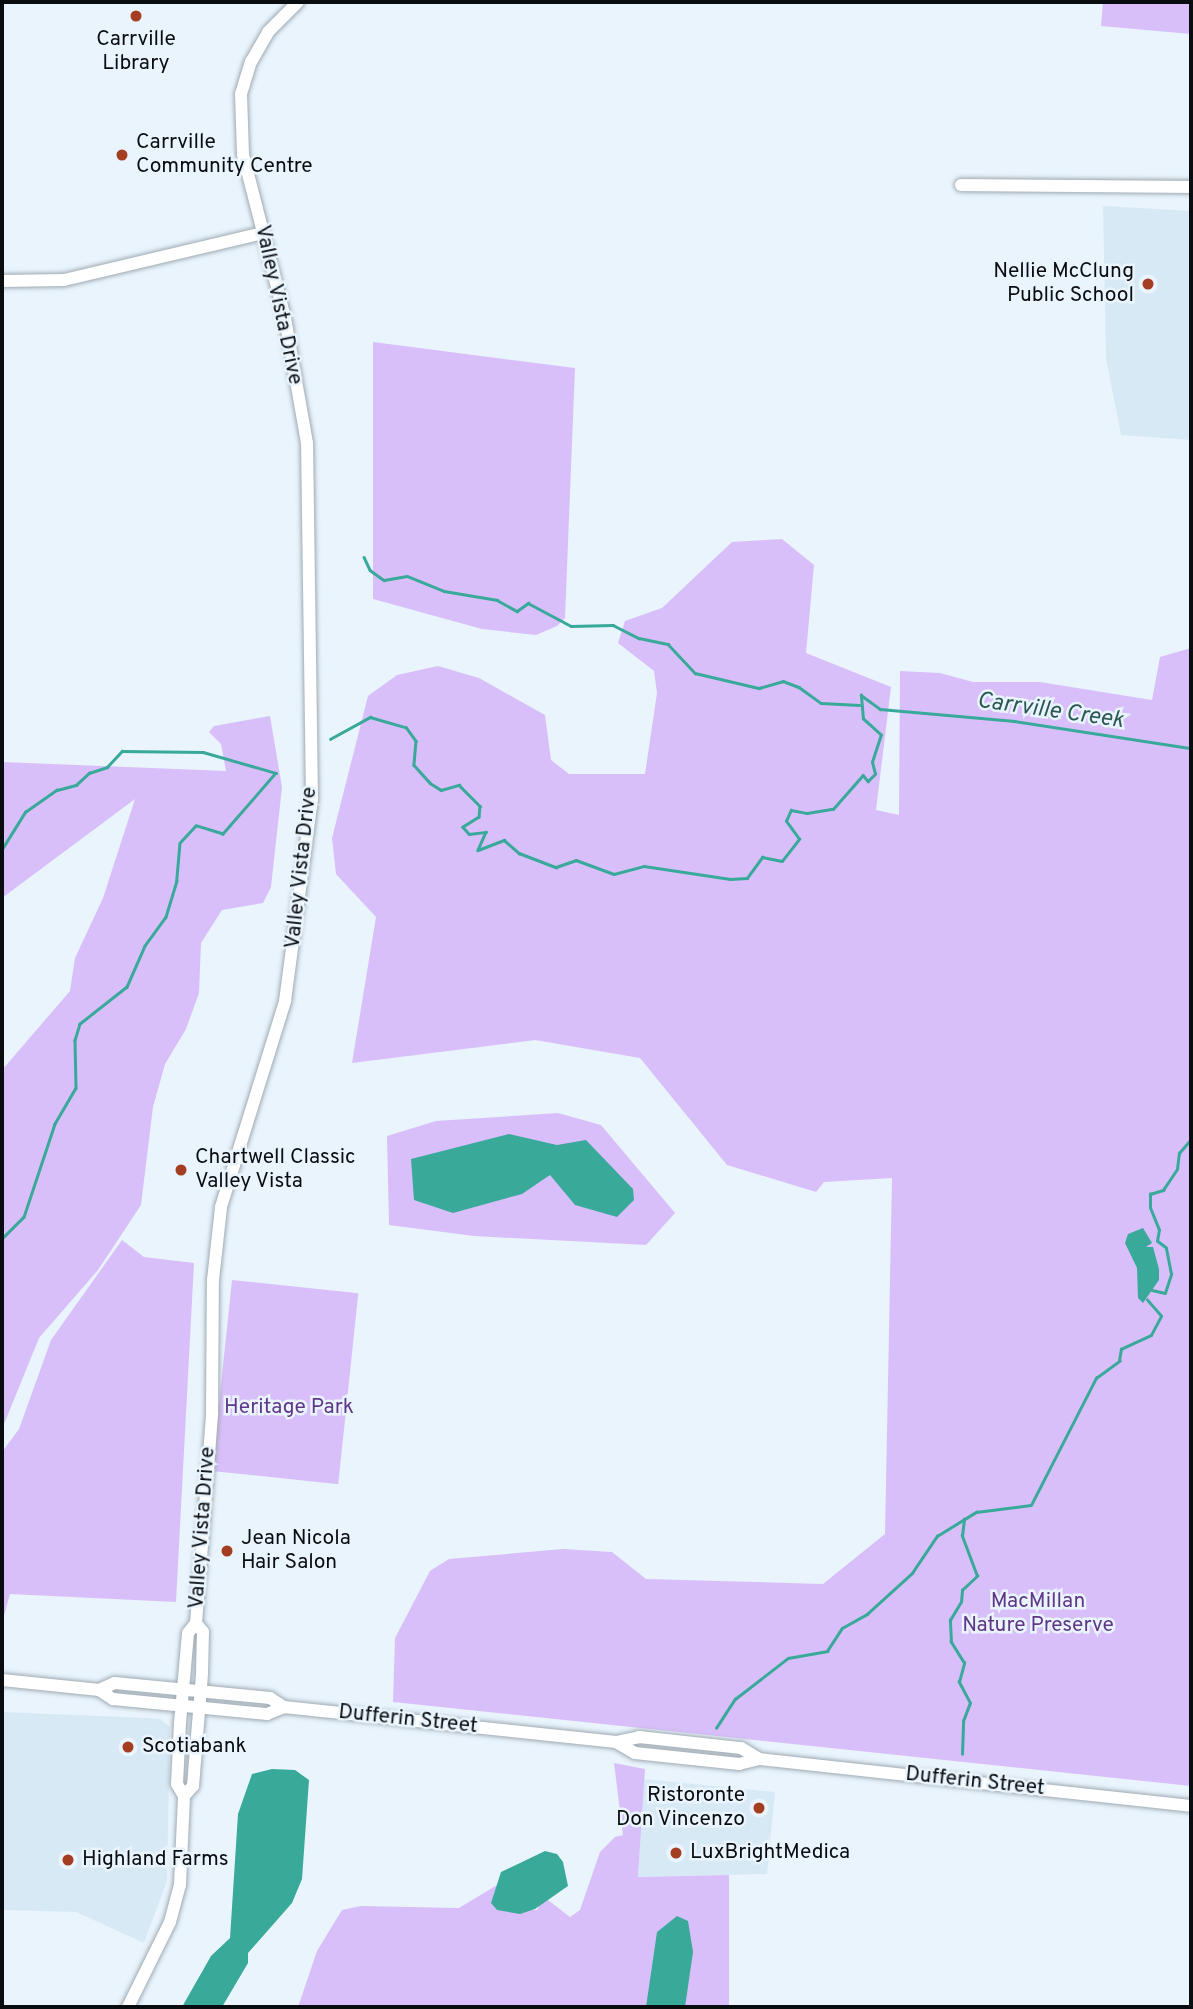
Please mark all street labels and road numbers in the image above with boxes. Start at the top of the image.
street label: Valley Vista Drive [249,223,307,387]
street label: Valley Vista Drive [281,785,323,951]
street label: Valley Vista Drive [185,1446,221,1610]
street label: Dufferin Street [337,1700,479,1740]
street label: Dufferin Street [904,1762,1046,1802]

